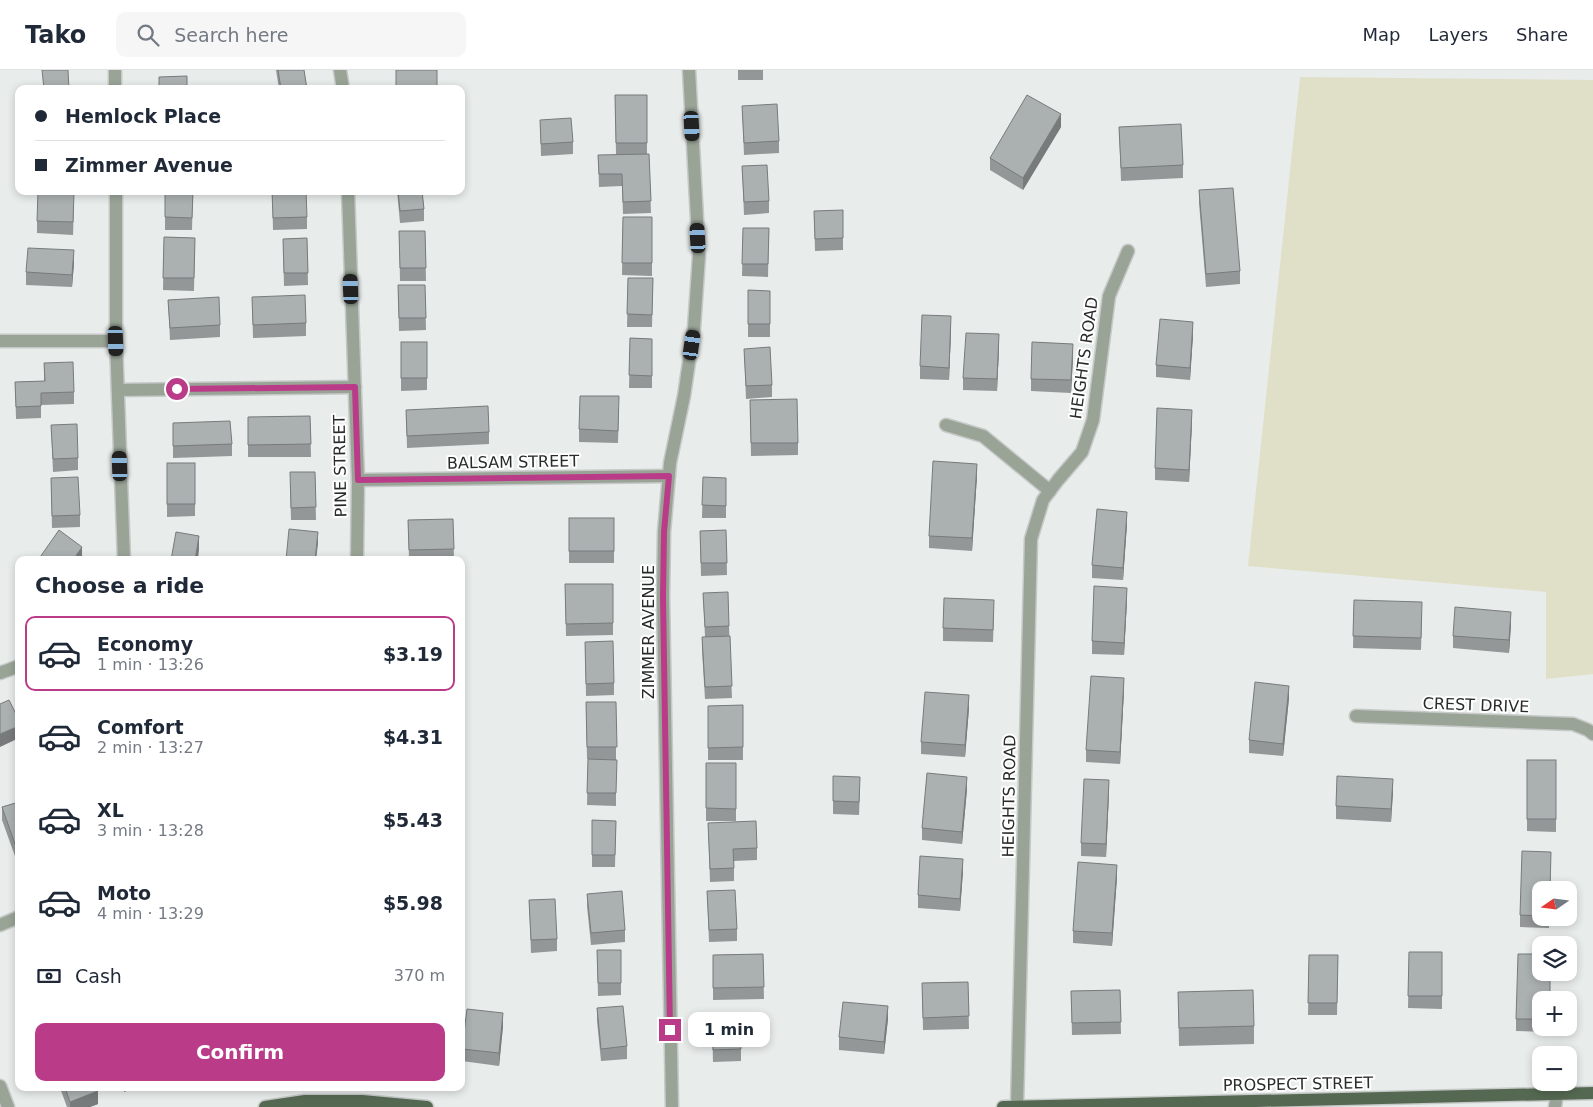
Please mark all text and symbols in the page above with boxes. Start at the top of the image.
search box [116,12,466,57]
text: Tako [25,21,86,49]
icon: search [134,21,162,49]
text: Search here [174,24,288,46]
text: Map [1362,24,1400,45]
text: Layers [1428,24,1488,45]
text: Share [1516,24,1568,45]
text: Hemlock Place [65,105,221,127]
car [683,111,700,141]
text: Zimmer Avenue [65,154,233,176]
car [689,223,706,253]
car [342,274,359,304]
street label: HEIGHTS ROAD [1066,296,1102,420]
car [107,326,124,356]
car [682,329,701,361]
route start [166,378,188,400]
street label: PINE STREET [330,414,350,517]
car [111,451,128,481]
street label: BALSAM STREET [447,451,579,473]
street label: ZIMMER AVENUE [639,565,658,699]
text: Choose a ride [35,573,204,598]
icon: car [37,631,82,676]
text: Economy [97,633,193,655]
text: $3.19 [383,643,443,665]
text: 1 min · 13:26 [97,655,204,674]
street label: CREST DRIVE [1422,694,1530,716]
icon: car [37,714,82,759]
text: Comfort [97,716,184,738]
text: $4.31 [383,726,443,748]
street label: HEIGHTS ROAD [998,734,1020,858]
text: 2 min · 13:27 [97,738,204,757]
icon: car [37,797,82,842]
text: XL [97,799,124,821]
text: $5.43 [383,809,443,831]
text: 3 min · 13:28 [97,821,204,840]
icon: car [37,880,82,925]
north arrow [1532,881,1578,926]
map controls [1532,881,1577,1091]
text: Moto [97,882,151,904]
text: $5.98 [383,892,443,914]
text: 4 min · 13:29 [97,904,204,923]
button: layers [1532,936,1577,981]
icon: cash [35,962,63,990]
text: Cash [75,965,122,987]
text: 370 m [394,966,445,985]
button: + [1532,991,1577,1036]
callout: 1 min [688,1012,770,1048]
route end [659,1019,681,1041]
text: 1 min [704,1020,754,1039]
button: Confirm [35,1023,445,1081]
button: − [1532,1046,1577,1091]
street label: PROSPECT STREET [1223,1073,1374,1095]

